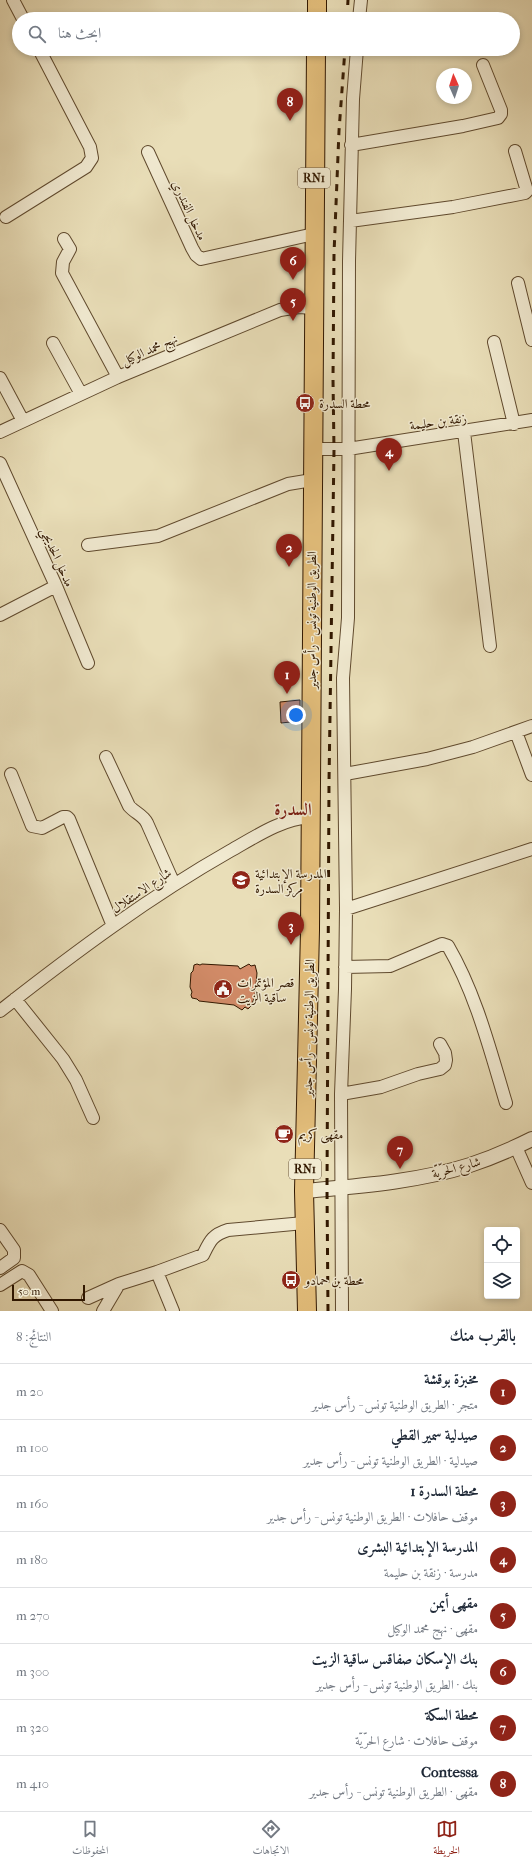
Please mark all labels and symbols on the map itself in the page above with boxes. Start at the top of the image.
north arrow [436,68,472,104]
pin: 8 [277,88,303,121]
road number: RN1 [298,168,330,188]
street label: مدخل الفندري [166,178,210,244]
pin: 6 [280,247,306,280]
pin: 5 [280,288,306,321]
street label: نهج محمد الوكيل [119,331,181,372]
bus stop icon: محطة السدرة [294,392,316,414]
place label: محطة السدرة [319,396,370,412]
street label: زنقة بن حليمة [409,410,468,434]
pin: 4 [376,438,402,471]
street label: مدخل الحديجي [33,525,77,591]
pin: 2 [276,534,302,567]
street label: الطريق الوطنية تونس - رأس جدير [303,551,321,691]
pin: 1 [274,661,300,694]
your location [286,705,306,725]
district label: السدرة [274,799,312,820]
street label: شارع الاستقلال [109,865,176,919]
place label: المدرسة الإبتدائية مركز السدرة [255,866,327,898]
school or university icon: المدرسة الإبتدائية مركز السدرة [230,869,252,891]
pin: 3 [278,912,304,945]
street label: الطريق الوطنية تونس - رأس جدير [299,959,319,1099]
place label: قصر المؤتمرات ساقية الزيت [237,975,295,1006]
public building icon: قصر المؤتمرات ساقية الزيت [212,978,234,1000]
cafe icon: مقهى كريم [273,1123,295,1145]
place label: مقهى كريم [298,1127,343,1146]
pin: 7 [387,1136,413,1169]
street label: شارع الحرّيّة [430,1152,483,1185]
road number: RN1 [289,1159,321,1179]
bus stop icon: محطة بن حمادو [280,1269,302,1291]
place label: محطة بن حمادو [303,1273,364,1289]
scale bar [12,1283,85,1302]

